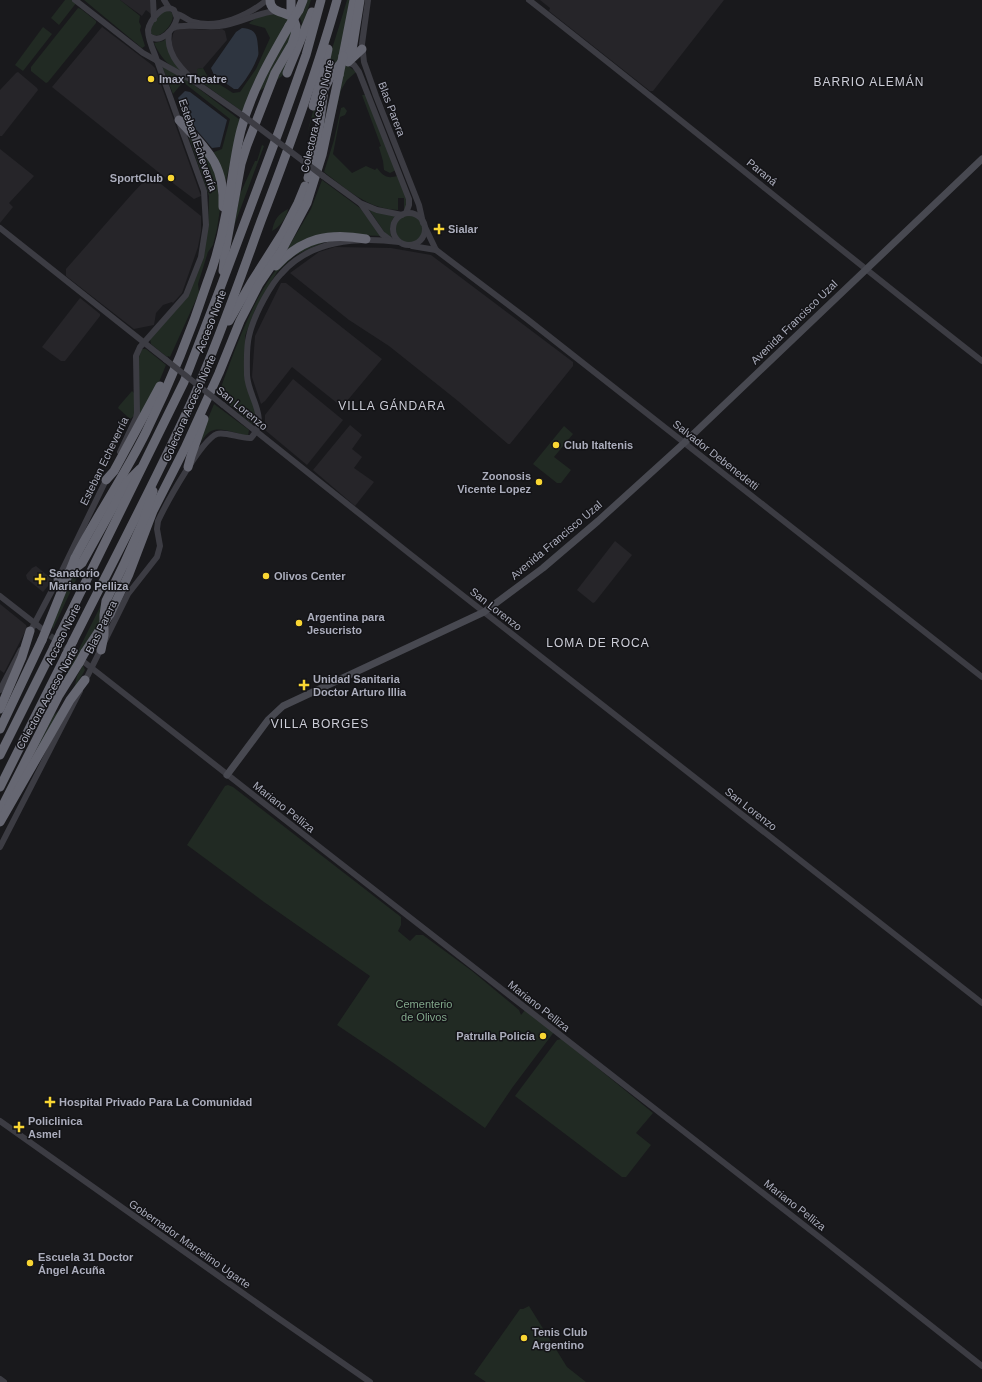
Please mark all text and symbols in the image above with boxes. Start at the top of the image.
street label: Colectora Acceso Norte [298,58,336,174]
place label: Imax Theatre [159,73,227,85]
marker: Imax Theatre [146,74,156,84]
district label: BARRIO ALEMÁN [813,74,925,89]
street label: Blas Parera [376,80,408,139]
street label: Esteban Echeverría [177,97,220,193]
street label: Paraná [744,156,780,188]
place label: SportClub [110,172,163,184]
marker: SportClub [166,173,176,183]
marker: Sialar [433,223,445,235]
place label: Sialar [448,223,479,235]
street label: Avenida Francisco Uzal [748,278,840,366]
street label: Acceso Norte [194,288,228,354]
street label: Colectora Acceso Norte [160,353,218,463]
street label: San Lorenzo [214,384,270,432]
district label: VILLA GÁNDARA [338,398,446,413]
street label: Esteban Echeverría [77,414,131,507]
street label: Salvador Debenedetti [671,418,761,492]
place label: Club Italtenis [564,439,633,451]
marker: Club Italtenis [551,440,561,450]
place label: Zoonosis Vicente Lopez [457,470,531,495]
marker: Zoonosis Vicente Lopez [534,477,544,487]
street label: Avenida Francisco Uzal [508,498,604,582]
place label: Sanatorio Mariano Pelliza [49,567,129,592]
place label: Olivos Center [274,570,346,582]
marker: Olivos Center [261,571,271,581]
marker: Sanatorio Mariano Pelliza [34,573,46,585]
street label: San Lorenzo [468,585,524,633]
street label: Blas Parera [83,598,119,655]
street label: Acceso Norte [43,602,83,666]
place label: Argentina para Jesucristo [307,611,386,636]
marker: Argentina para Jesucristo [294,618,304,628]
district label: LOMA DE ROCA [546,636,650,650]
street label: Colectora Acceso Norte [14,645,80,751]
place label: Unidad Sanitaria Doctor Arturo Illia [313,673,407,698]
marker: Unidad Sanitaria Doctor Arturo Illia [298,679,310,691]
district label: VILLA BORGES [271,717,369,731]
street label: Mariano Pelliza [251,779,318,835]
street label: San Lorenzo [723,785,779,833]
street label: Mariano Pelliza [506,978,573,1034]
park label: Cementerio de Olivos [396,998,452,1023]
place label: Patrulla Policía [456,1030,536,1042]
marker: Patrulla Policía [538,1031,548,1041]
marker: Hospital Privado Para La Comunidad [44,1096,56,1108]
place label: Hospital Privado Para La Comunidad [59,1096,252,1108]
place label: Policlinica Asmel [28,1115,83,1140]
marker: Policlinica Asmel [13,1121,25,1133]
street label: Mariano Pelliza [762,1177,829,1233]
street label: Gobernador Marcelino Ugarte [127,1197,253,1291]
place label: Escuela 31 Doctor Ángel Acuña [38,1251,134,1276]
marker: Escuela 31 Doctor Ángel Acuña [25,1258,35,1268]
place label: Tenis Club Argentino [532,1326,588,1351]
marker: Tenis Club Argentino [519,1333,529,1343]

